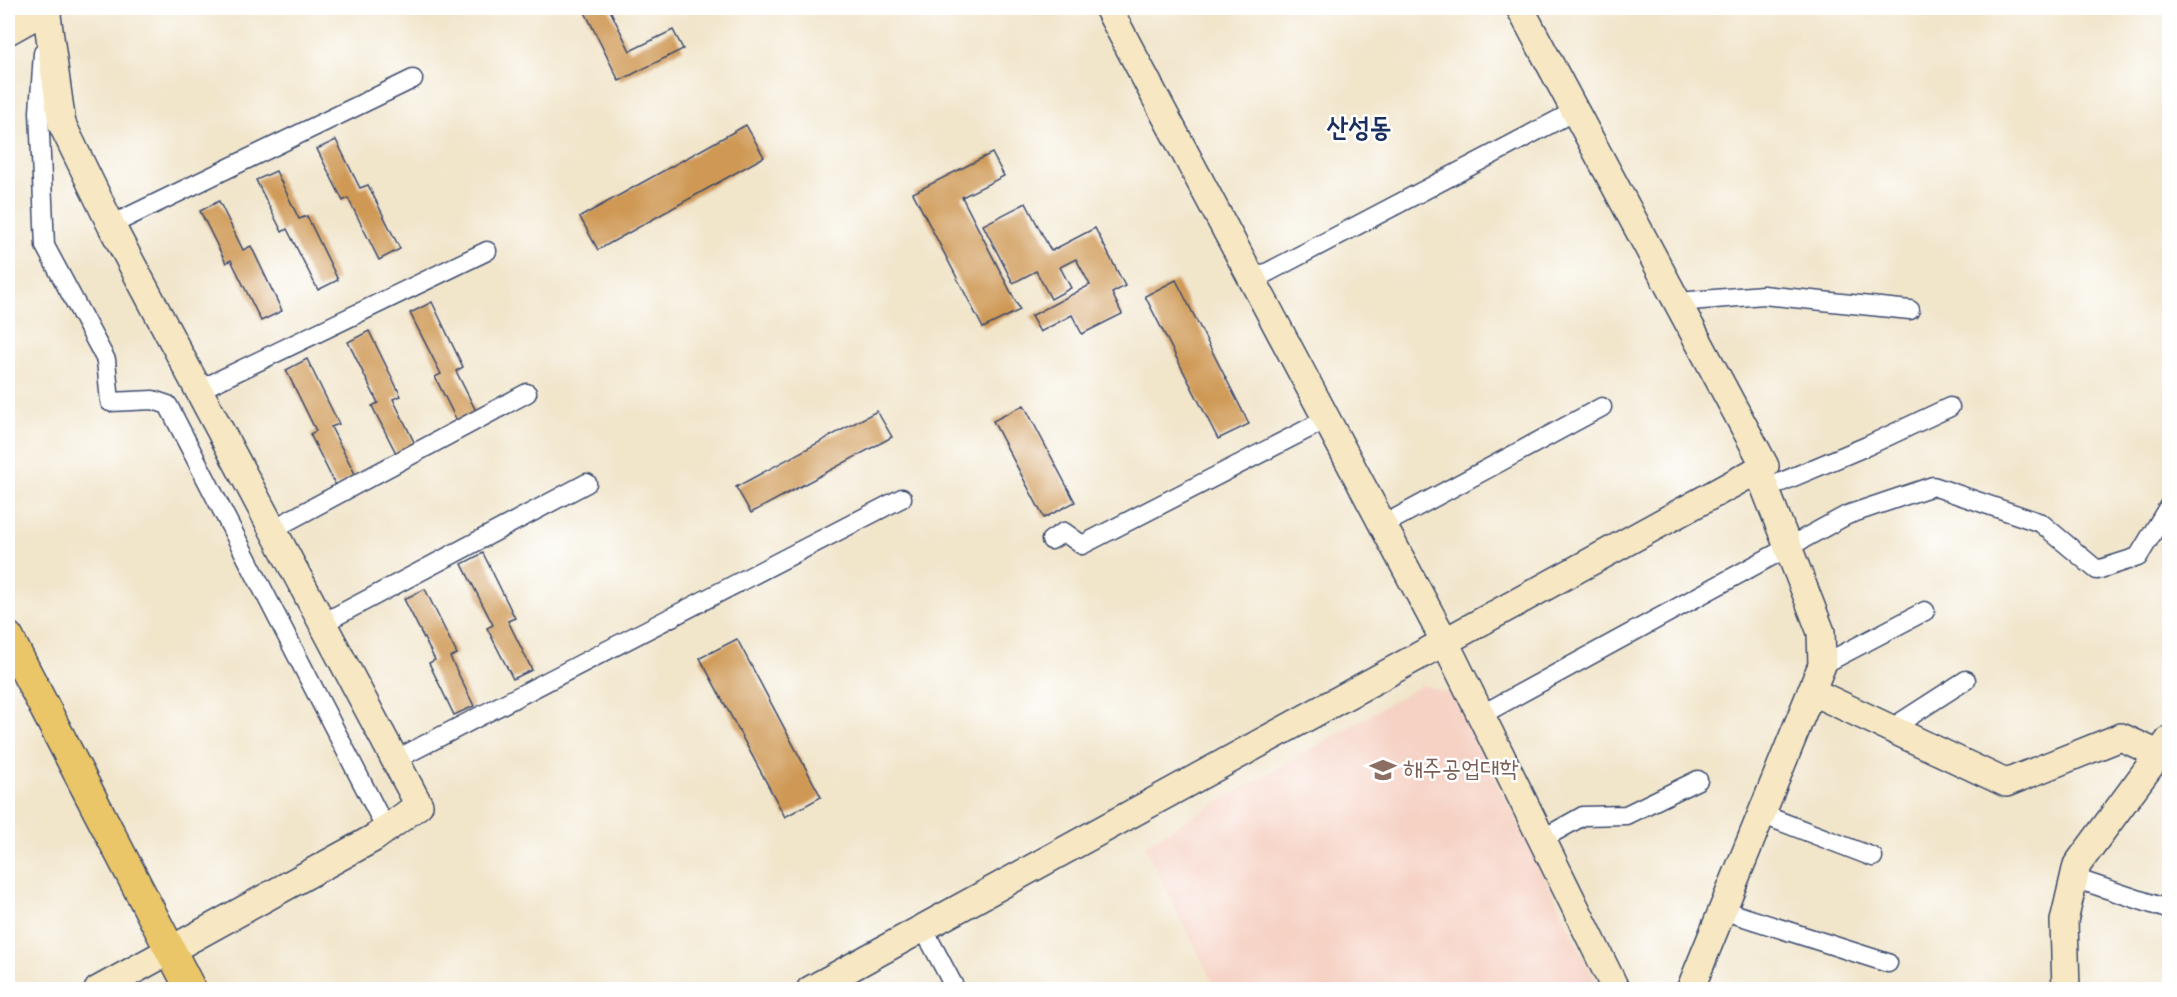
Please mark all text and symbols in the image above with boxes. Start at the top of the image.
district label: 산성동 [1326,110,1392,149]
place label: 해주공업대학 [1403,753,1519,788]
school or university icon: 해주공업대학 [1368,755,1398,785]

